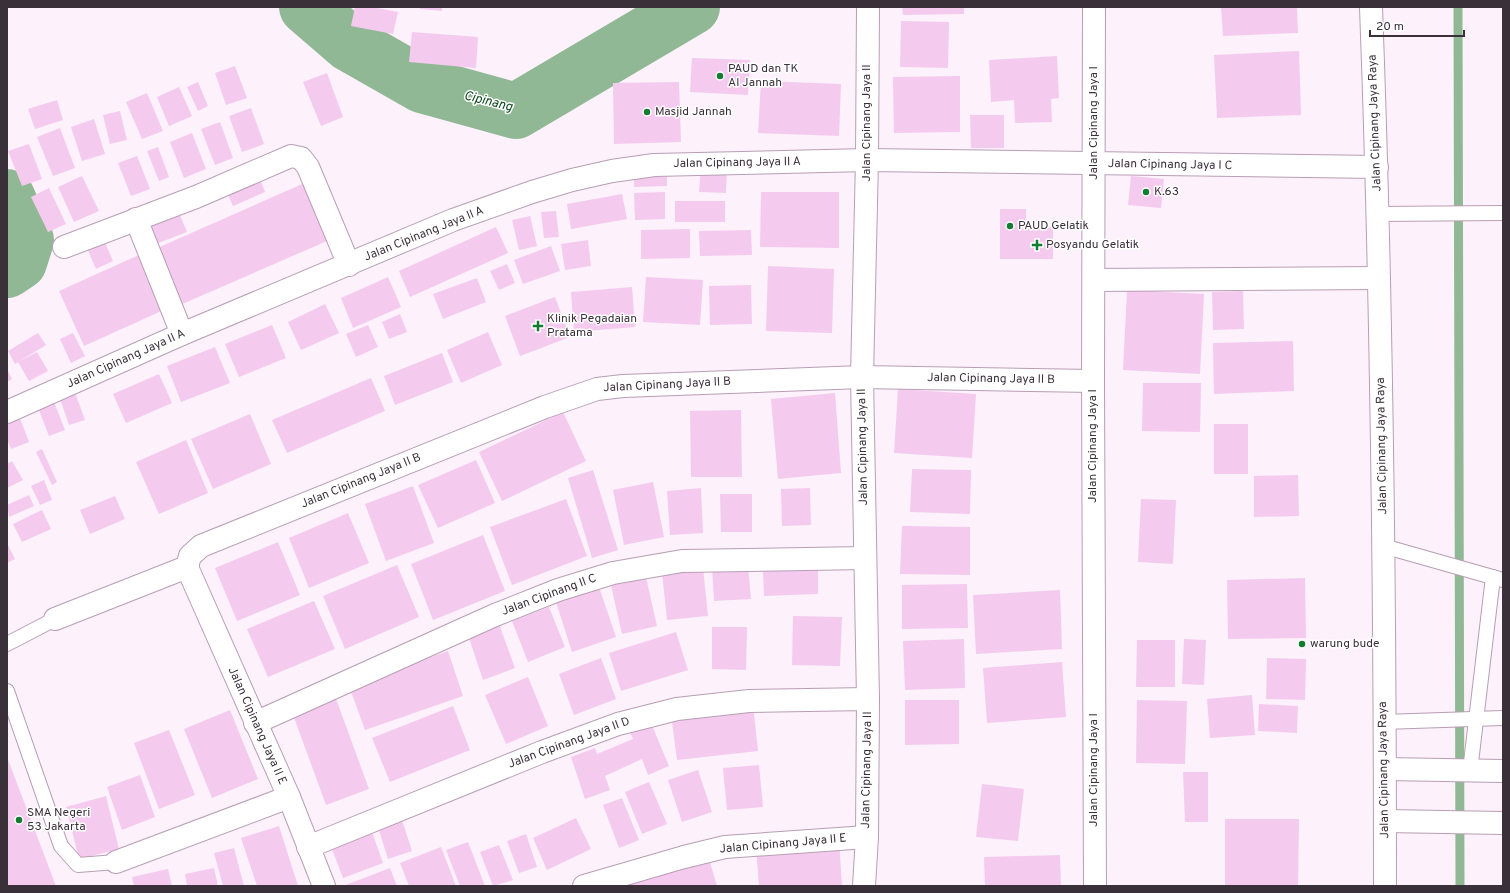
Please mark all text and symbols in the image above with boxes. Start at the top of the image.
scale bar [1370,12,1464,38]
text: 20 m [1376,19,1404,35]
street label: Jalan Cipinang Jaya Raya [1365,54,1385,192]
place label: PAUD dan TK Al Jannah [728,61,799,91]
street label: Jalan Cipinang Jaya II [859,64,875,182]
street label: Jalan Cipinang Jaya I [1086,66,1102,180]
marker: PAUD dan TK Al Jannah [715,71,725,81]
water label: Cipinang [462,88,515,116]
place label: Masjid Jannah [655,104,732,120]
marker: Masjid Jannah [642,107,652,117]
street label: Jalan Cipinang Jaya II A [673,154,801,172]
street label: Jalan Cipinang Jaya I C [1108,156,1233,174]
place label: K.63 [1154,184,1179,200]
marker: K.63 [1141,187,1151,197]
street label: Jalan Cipinang Jaya II A [362,203,486,265]
place label: PAUD Gelatik [1018,218,1089,234]
marker: PAUD Gelatik [1005,221,1015,231]
place label: Posyandu Gelatik [1046,237,1139,253]
marker: Posyandu Gelatik [1031,239,1043,251]
place label: Klinik Pegadaian Pratama [547,311,637,341]
marker: Klinik Pegadaian Pratama [532,320,544,332]
street label: Jalan Cipinang Jaya II A [64,326,188,392]
street label: Jalan Cipinang Jaya II B [927,370,1055,388]
street label: Jalan Cipinang Jaya II B [603,374,731,396]
street label: Jalan Cipinang Jaya Raya [1373,377,1391,515]
street label: Jalan Cipinang Jaya II [854,388,872,506]
street label: Jalan Cipinang Jaya I [1085,389,1101,503]
street label: Jalan Cipinang Jaya II B [299,450,423,512]
street label: Jalan Cipinang II C [499,570,599,620]
place label: warung bude [1310,636,1379,652]
marker: warung bude [1297,639,1307,649]
street label: Jalan Cipinang Jaya II E [224,665,290,787]
street label: Jalan Cipinang Jaya Raya [1375,701,1393,839]
street label: Jalan Cipinang Jaya II [858,711,876,829]
street label: Jalan Cipinang Jaya I [1086,713,1102,827]
street label: Jalan Cipinang Jaya II D [506,714,632,772]
place label: SMA Negeri 53 Jakarta [27,805,90,835]
marker: SMA Negeri 53 Jakarta [14,815,24,825]
street label: Jalan Cipinang Jaya II E [719,830,847,858]

